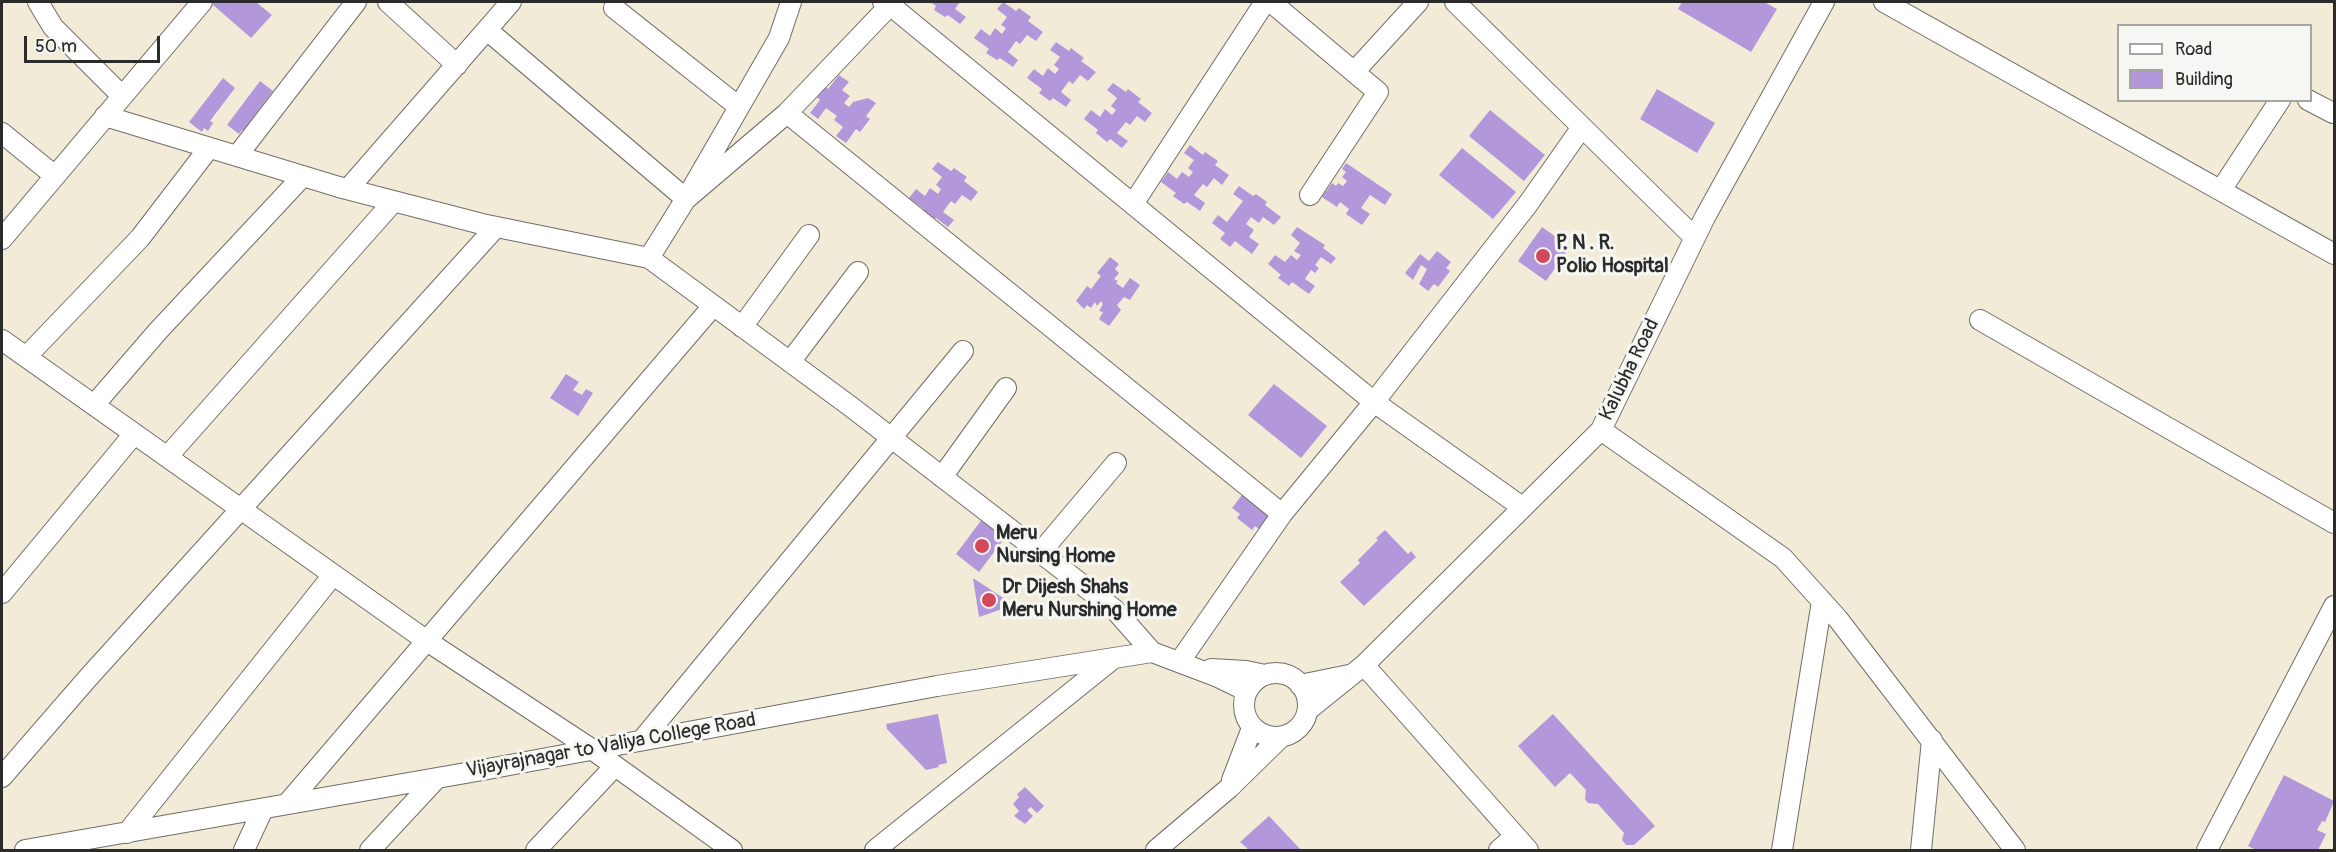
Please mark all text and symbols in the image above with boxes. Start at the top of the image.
scale bar [27,24,164,62]
legend [2117,24,2312,102]
text: 50 m [35,35,77,58]
text: Road [2175,38,2212,61]
text: Building [2175,68,2233,91]
place label: P. N . R. Polio Hospital [1556,232,1669,279]
marker: P. N . R. Polio Hospital [1534,247,1552,265]
street label: Kalubha Road [1595,315,1665,425]
place label: Meru Nursing Home [996,522,1115,569]
marker: Meru Nursing Home [973,537,991,555]
place label: Dr Dijesh Shahs Meru Nurshing Home [1002,576,1177,623]
marker: Dr Dijesh Shahs Meru Nurshing Home [980,591,998,609]
street label: Vijayrajnagar to Valiya College Road [464,709,758,783]

